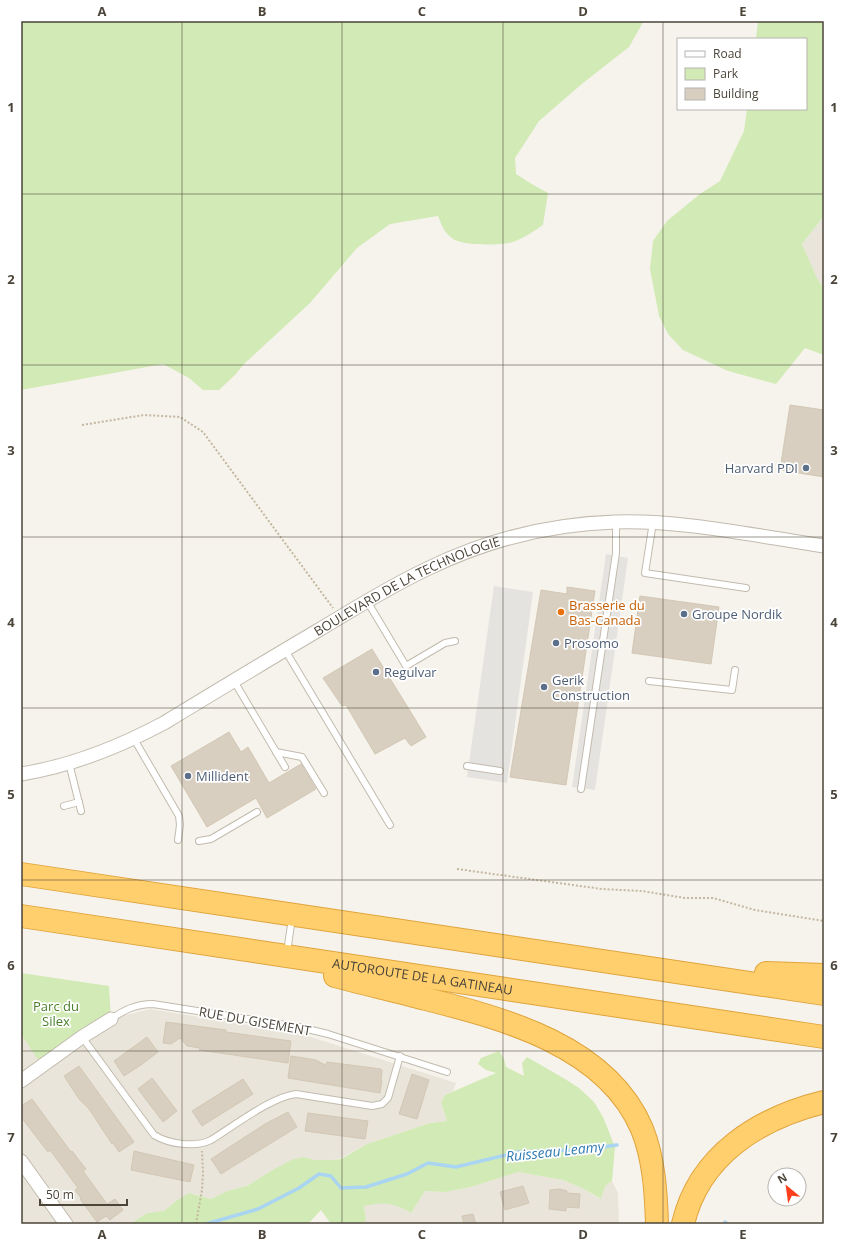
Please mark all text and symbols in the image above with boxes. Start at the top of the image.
text: A [98,2,107,20]
text: B [258,2,267,20]
text: C [418,2,426,20]
text: D [578,2,588,20]
text: E [739,2,747,20]
legend [677,38,807,110]
text: Road [713,45,742,62]
text: Park [713,65,739,82]
text: Building [713,85,759,102]
text: 1 [7,98,15,116]
text: 1 [830,98,838,116]
text: 2 [7,270,15,288]
text: 2 [830,270,838,288]
text: 3 [7,441,15,459]
text: 3 [830,441,838,459]
place label: Harvard PDI [725,459,798,477]
marker: Harvard PDI [801,463,811,473]
street label: BOULEVARD DE LA TECHNOLOGIE [310,532,502,640]
place label: Brasserie du Bas-Canada [569,596,645,629]
place label: Groupe Nordik [692,605,782,623]
marker: Brasserie du Bas-Canada [556,607,566,617]
marker: Groupe Nordik [679,609,689,619]
text: 4 [7,613,15,631]
text: 4 [830,613,838,631]
place label: Prosomo [564,634,619,652]
marker: Prosomo [551,638,561,648]
place label: Regulvar [384,663,437,681]
marker: Regulvar [371,667,381,677]
place label: Gerik Construction [552,671,630,704]
marker: Gerik Construction [539,682,549,692]
place label: Millident [196,767,249,785]
marker: Millident [183,771,193,781]
text: 5 [7,785,15,803]
text: 5 [830,785,838,803]
street label: AUTOROUTE DE LA GATINEAU [331,954,514,999]
text: 6 [7,956,15,974]
text: 6 [830,956,838,974]
park label: Parc du Silex [33,997,79,1030]
street label: RUE DU GISEMENT [197,1002,313,1040]
text: 7 [7,1128,15,1146]
text: 7 [830,1128,838,1146]
water label: Ruisseau Leamy [505,1136,607,1166]
north arrow [767,1167,807,1207]
text: N [774,1169,789,1187]
scale bar [40,1181,127,1207]
text: 50 m [46,1186,74,1203]
text: A [98,1225,107,1243]
text: B [258,1225,267,1243]
text: C [418,1225,426,1243]
text: D [578,1225,588,1243]
text: E [739,1225,747,1243]

